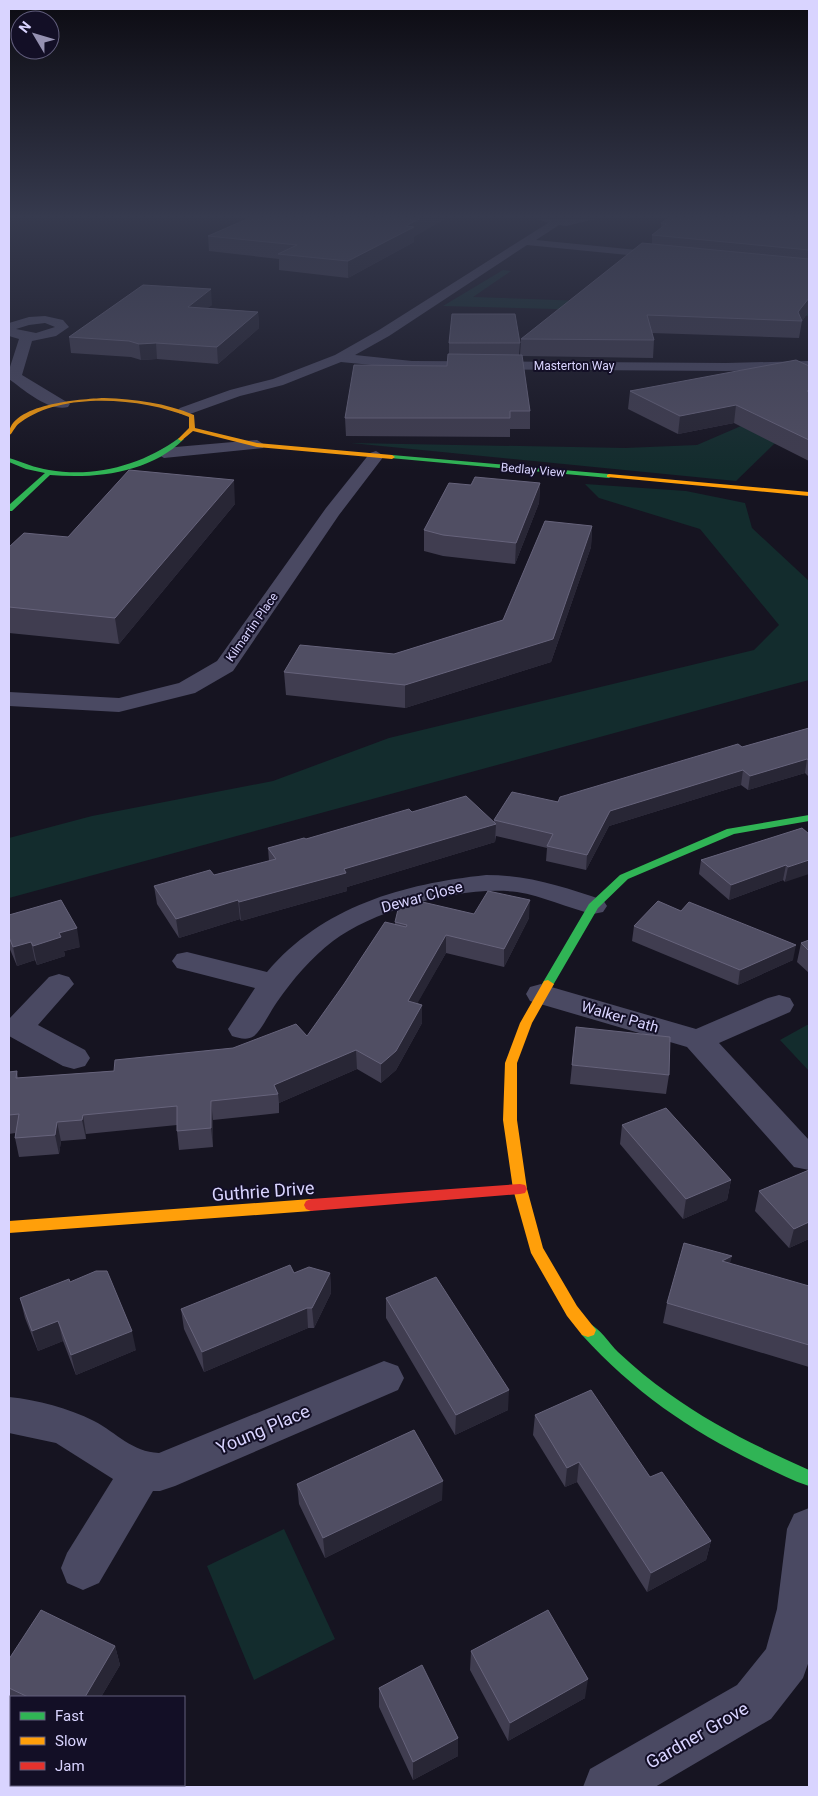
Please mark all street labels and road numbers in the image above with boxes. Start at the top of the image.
street label: Masterton Way [534,359,615,373]
street label: Bedlay View [500,460,566,480]
street label: Kilmartin Place [223,590,281,664]
street label: Dewar Close [379,877,465,917]
street label: Walker Path [579,997,661,1037]
street label: Guthrie Drive [211,1177,315,1205]
street label: Young Place [213,1400,313,1458]
street label: Gardner Grove [642,1697,752,1773]

